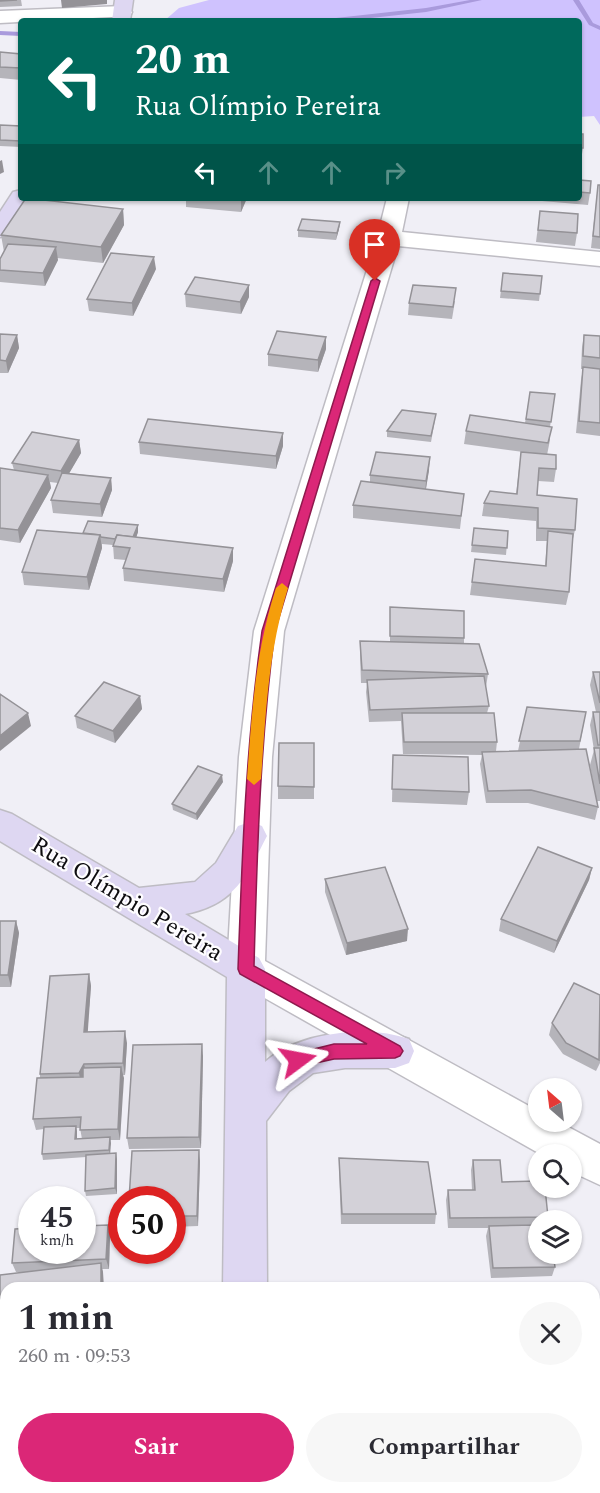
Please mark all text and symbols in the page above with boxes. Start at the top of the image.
text: 20 m [135,29,230,92]
icon: left [36,42,114,120]
text: Rua Olímpio Pereira [135,86,381,128]
icon: left [189,156,222,189]
icon: ahead [252,156,285,189]
icon: ahead [315,156,348,189]
icon: right [378,156,411,189]
pin [349,219,400,281]
icon: arrive [358,228,391,261]
street label: Rua Olímpio Pereira [24,827,230,971]
position arrow [266,1028,330,1092]
north arrow [528,1078,582,1132]
map controls [528,1078,582,1264]
button: search [528,1144,582,1198]
speed limit sign: 50 [108,1186,186,1264]
text: 45 [40,1195,74,1241]
button: layers [528,1210,582,1264]
text: km/h [40,1229,74,1252]
text: 1 min [18,1291,114,1346]
button: close [519,1302,582,1365]
text: 260 m · 09:53 [18,1341,130,1371]
button: Sair [18,1413,294,1482]
button: Compartilhar [306,1413,582,1482]

